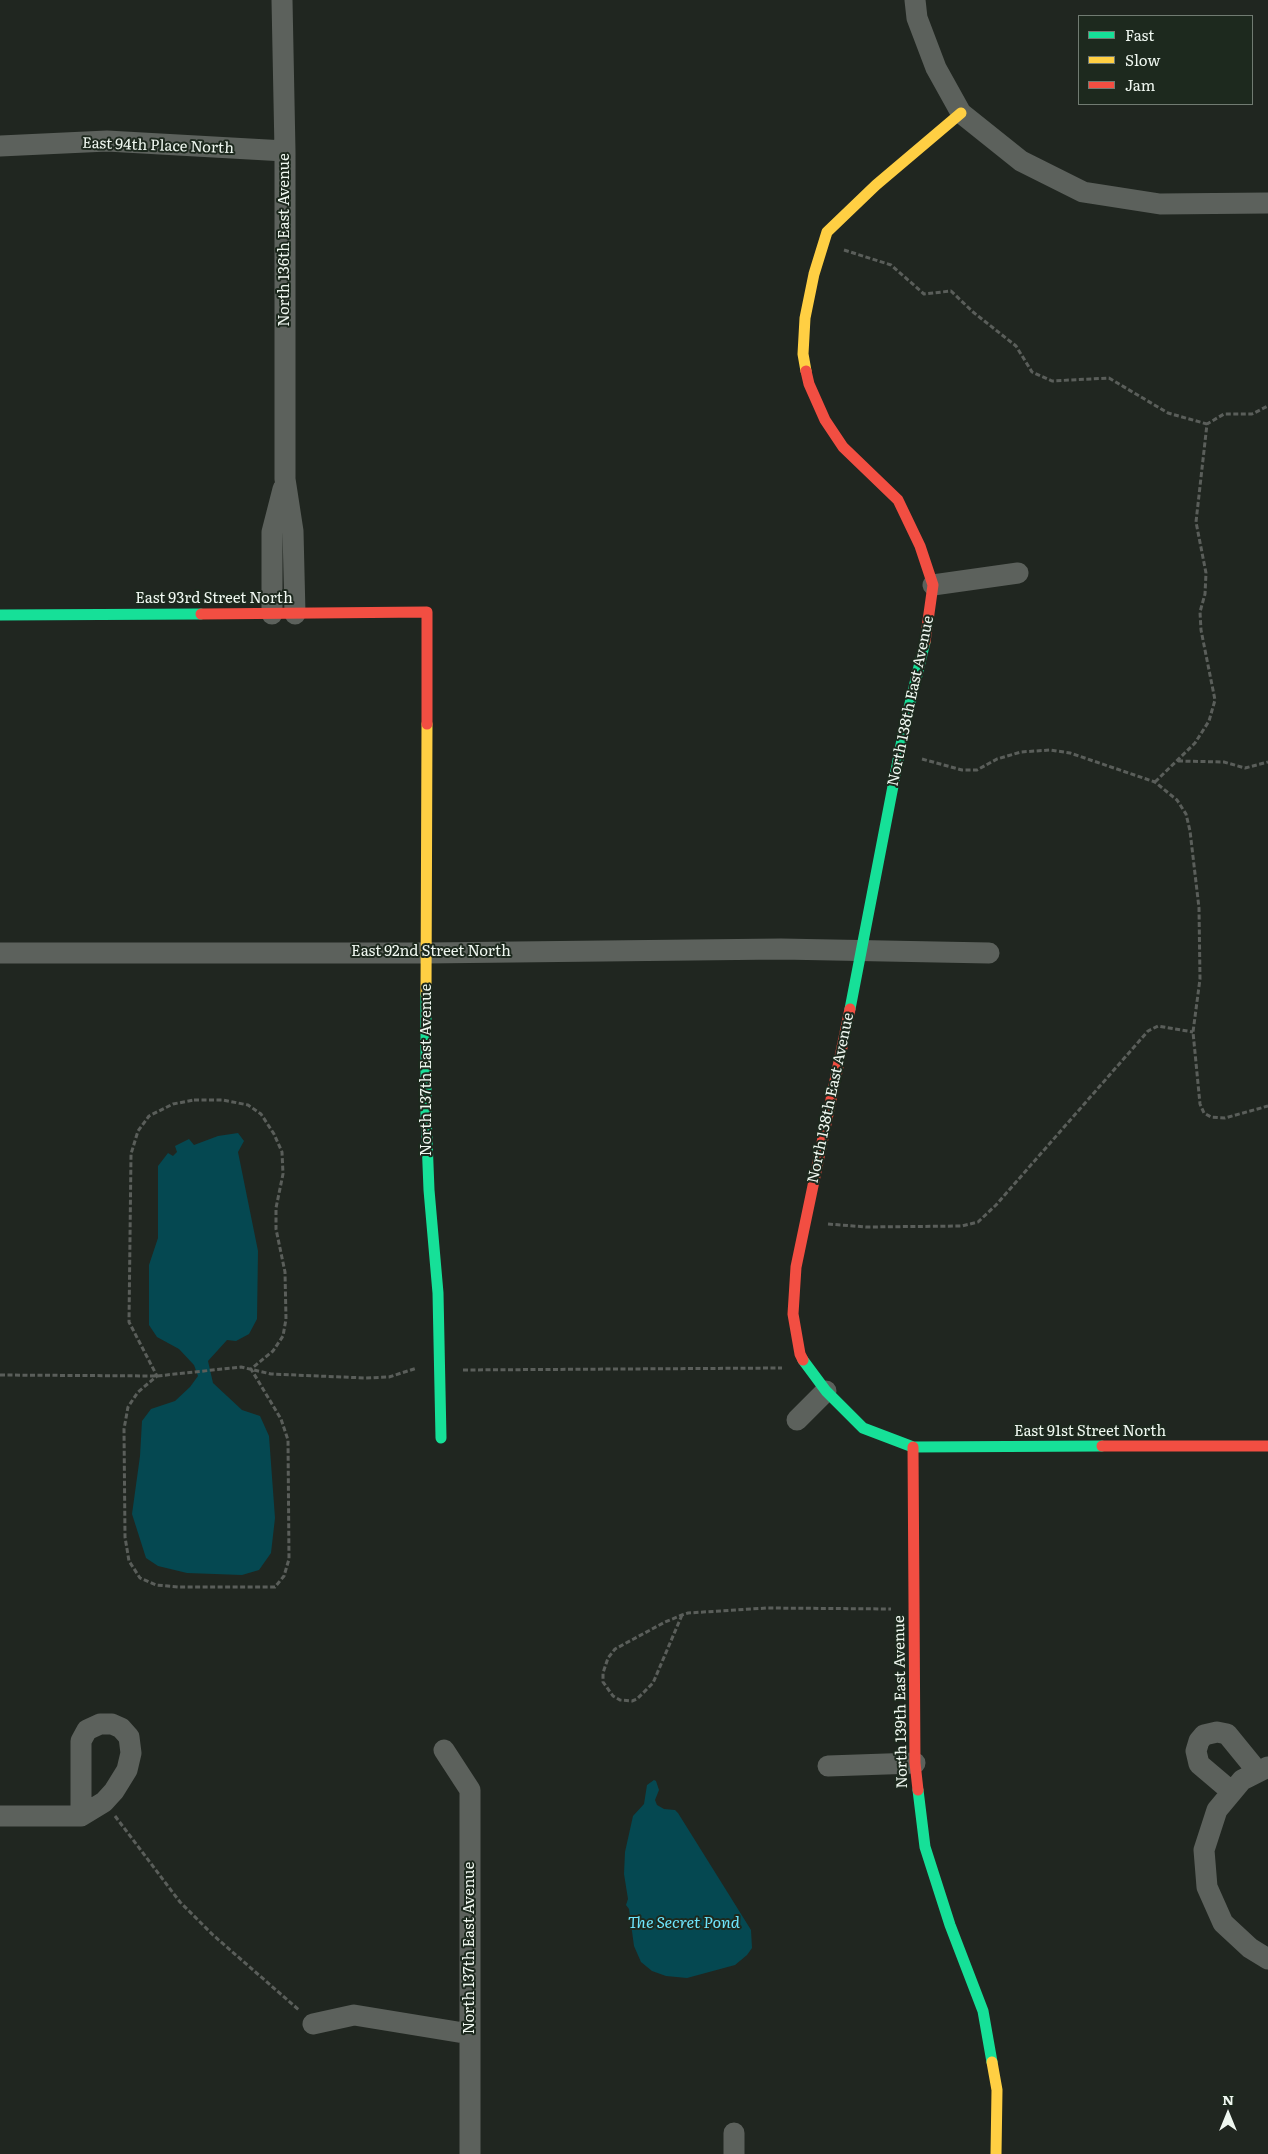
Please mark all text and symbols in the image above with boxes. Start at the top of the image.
legend [1078,15,1253,105]
text: Fast [1125,23,1154,46]
text: Slow [1125,48,1160,71]
text: Jam [1125,73,1155,96]
street label: East 94th Place North [82,134,234,158]
street label: North 136th East Avenue [276,153,294,327]
street label: East 93rd Street North [135,590,293,608]
street label: North 138th East Avenue [884,614,938,788]
street label: East 92nd Street North [351,943,511,961]
street label: North 137th East Avenue [418,984,436,1156]
street label: North 138th East Avenue [804,1011,858,1185]
street label: East 91st Street North [1014,1423,1166,1441]
street label: North 139th East Avenue [890,1615,912,1789]
street label: North 137th East Avenue [461,1862,479,2034]
water label: The Secret Pond [628,1913,740,1933]
north arrow [1203,2089,1253,2139]
text: N [1222,2089,1234,2109]

